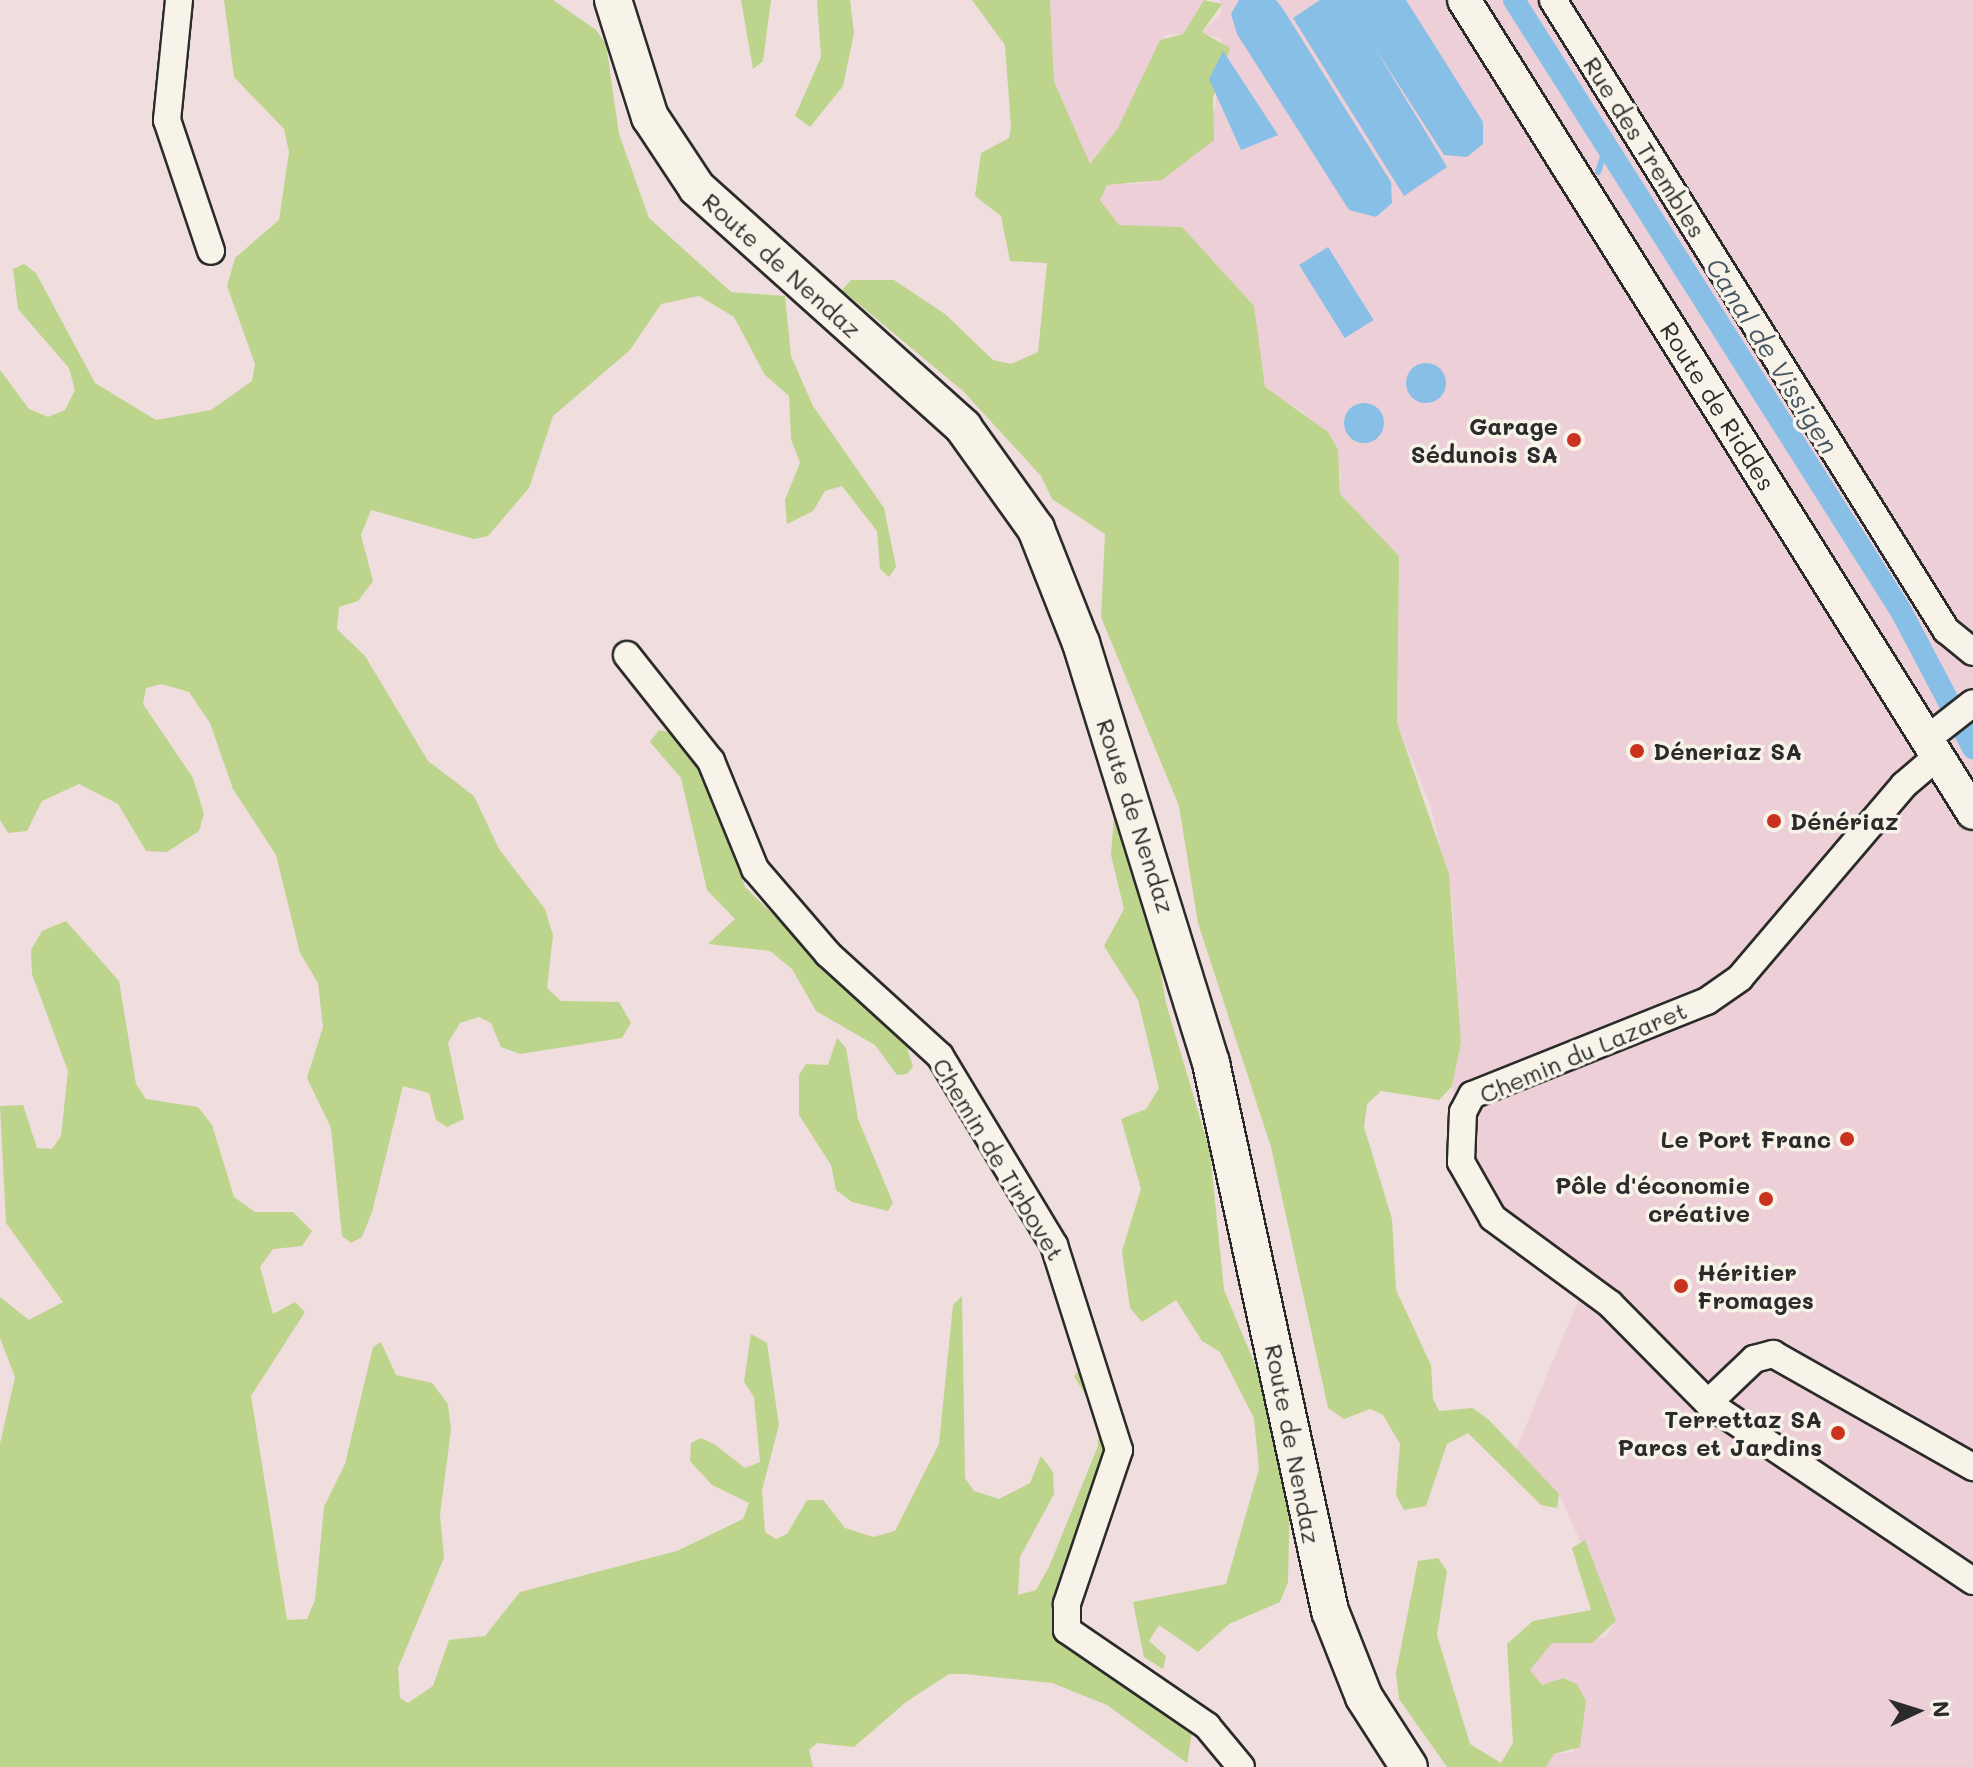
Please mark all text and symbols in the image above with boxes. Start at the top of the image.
street label: Rue des Trembles [1578,51,1712,243]
street label: Route de Nendaz [697,186,867,344]
water label: Canal de Vissigen [1699,252,1845,460]
street label: Route de Riddes [1655,316,1781,496]
place label: Garage Sédunois SA [1411,412,1558,468]
marker: Garage Sédunois SA [1565,431,1583,449]
street label: Route de Nendaz [1091,715,1181,917]
place label: Déneriaz SA [1653,737,1802,765]
marker: Déneriaz SA [1628,742,1646,760]
place label: Dénériaz [1790,807,1899,835]
marker: Dénériaz [1765,812,1783,830]
street label: Chemin du Lazaret [1475,995,1691,1109]
street label: Chemin de Tirbovet [927,1053,1071,1265]
place label: Le Port Franc [1661,1125,1831,1153]
marker: Le Port Franc [1838,1130,1856,1148]
place label: Pôle d'économie créative [1555,1171,1750,1227]
marker: Pôle d'économie créative [1757,1190,1775,1208]
place label: Héritier Fromages [1697,1258,1814,1314]
marker: Héritier Fromages [1672,1277,1690,1295]
street label: Route de Nendaz [1260,1342,1326,1546]
place label: Terrettaz SA Parcs et Jardins [1617,1405,1822,1461]
marker: Terrettaz SA Parcs et Jardins [1829,1424,1847,1442]
north arrow [1877,1671,1957,1751]
text: N [1926,1700,1956,1719]

